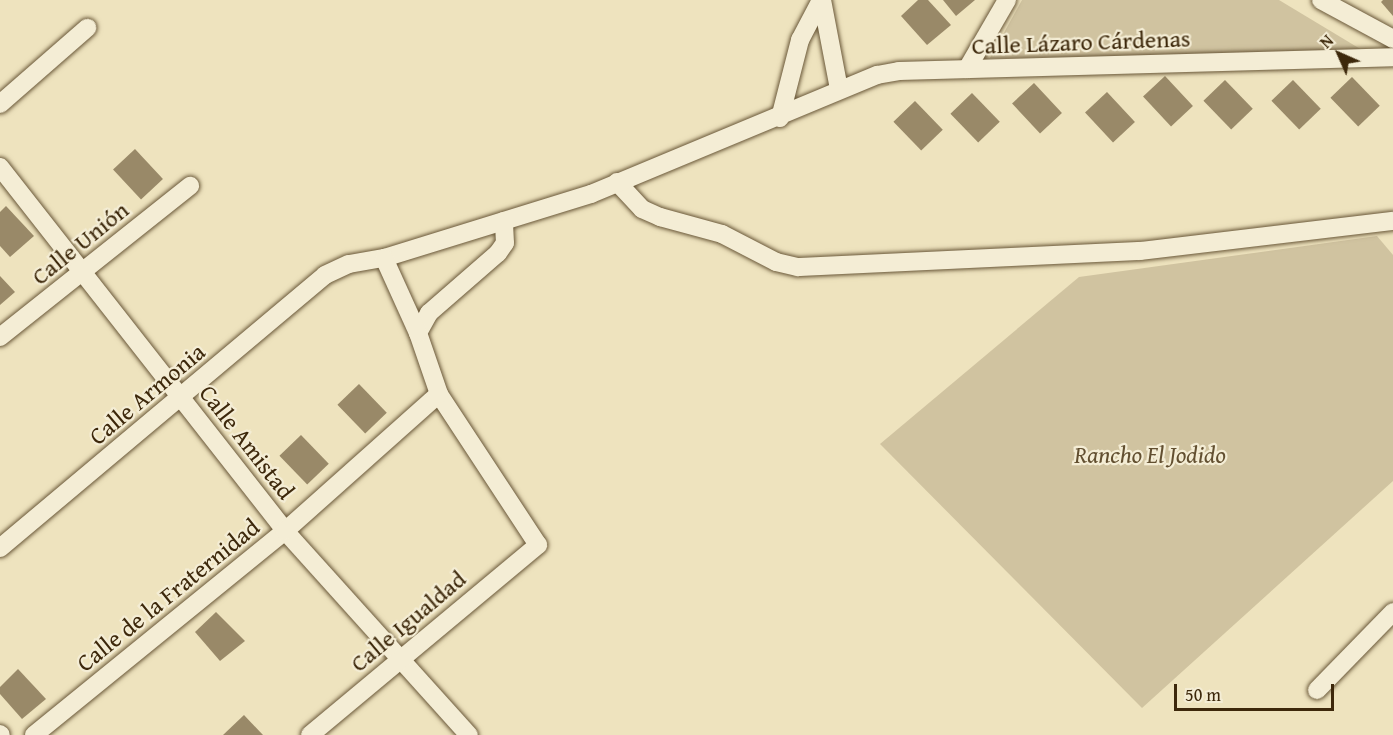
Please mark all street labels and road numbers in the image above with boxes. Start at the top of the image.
street label: Calle Lázaro Cárdenas [971,24,1191,60]
street label: Calle Unión [26,195,134,291]
street label: Calle Armonia [83,337,211,451]
street label: Calle Amistad [193,379,301,505]
street label: Calle de la Fraternidad [71,512,265,678]
street label: Calle Igualdad [344,564,472,678]

